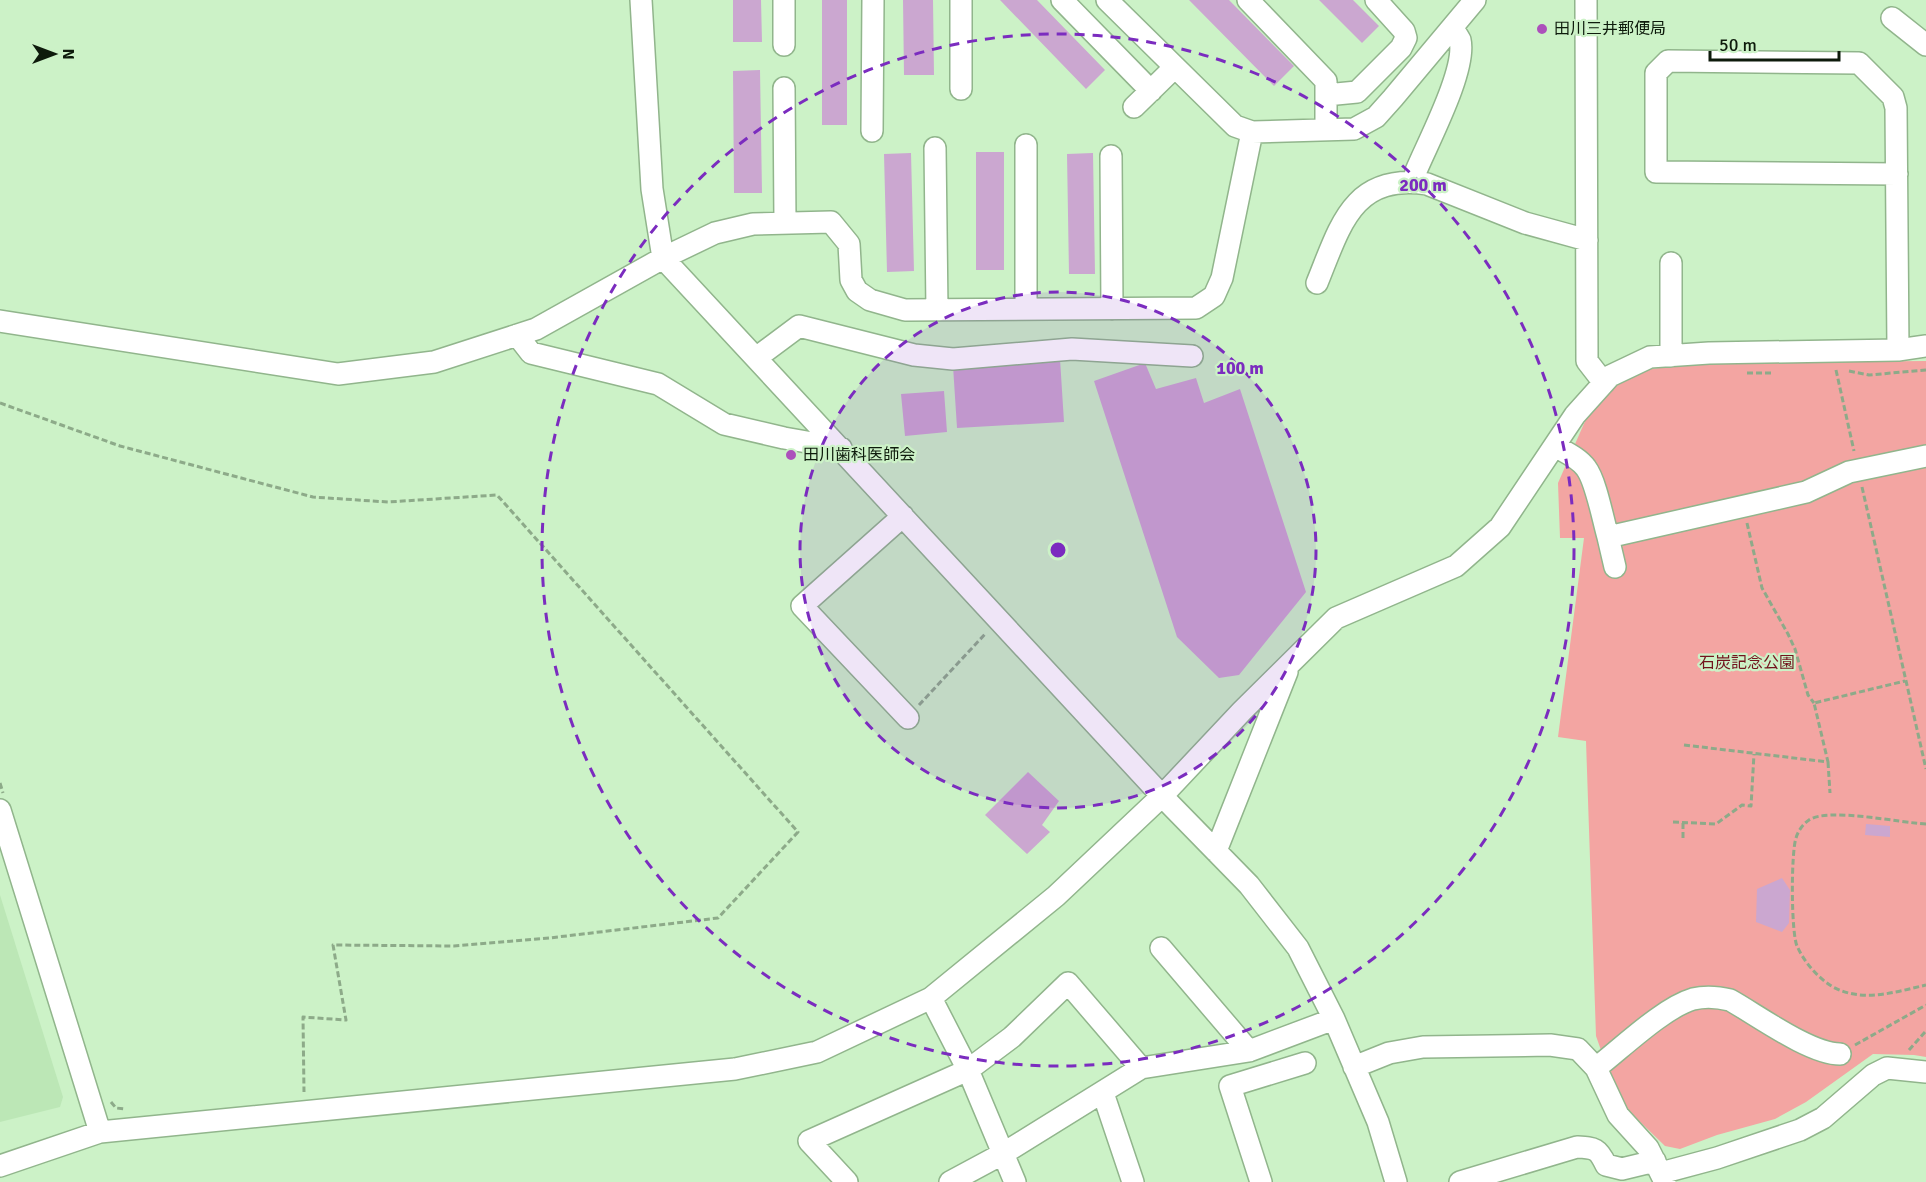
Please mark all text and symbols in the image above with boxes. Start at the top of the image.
place label: 田川三井郵便局 [1554,19,1666,39]
marker: 田川三井郵便局 [1535,22,1549,36]
north arrow [24,24,84,84]
scale bar [1710,24,1839,62]
text: 50 m [1719,34,1757,56]
text: N [58,48,78,60]
text: 200 m [1399,174,1447,196]
text: 100 m [1216,357,1264,379]
place label: 田川歯科医師会 [803,445,915,465]
marker: 田川歯科医師会 [784,448,798,462]
centre of rings [1048,540,1068,560]
park label: 石炭記念公園 [1699,653,1795,673]

